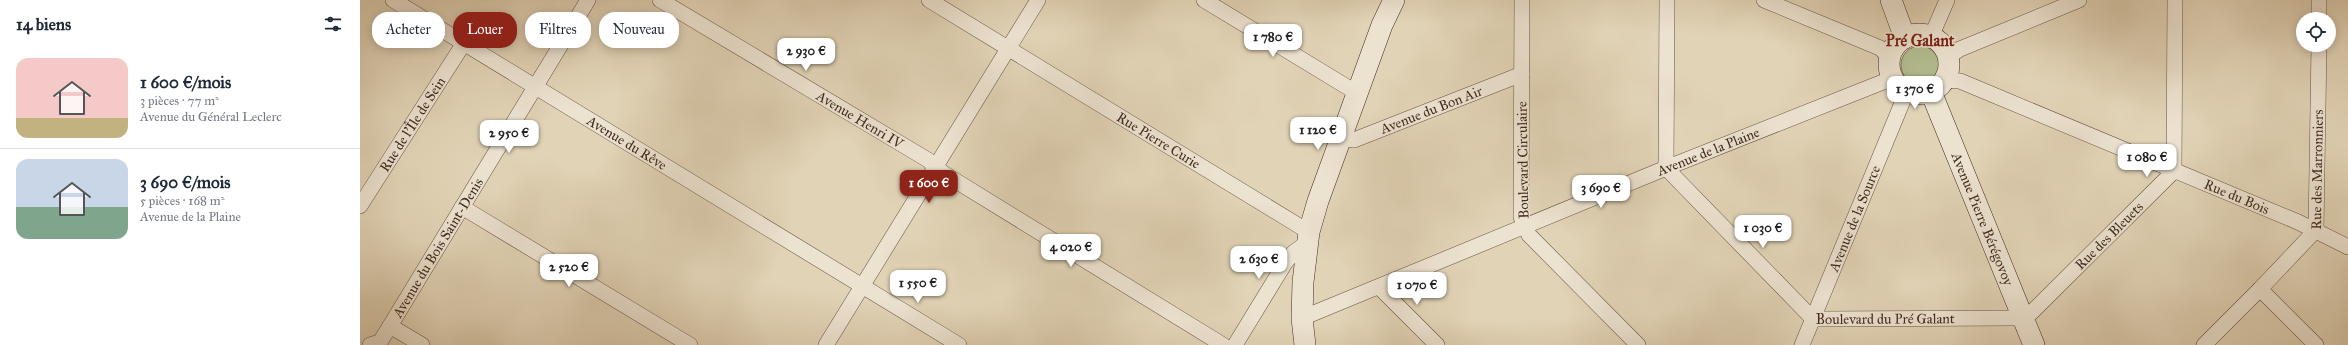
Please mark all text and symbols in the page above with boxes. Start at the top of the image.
chip: Acheter [372,12,445,48]
chip: Louer [453,12,517,48]
chip: Filtres [525,12,591,48]
chip: Nouveau [599,12,679,48]
map controls [2296,12,2336,52]
button: locate [2296,12,2336,52]
icon: filters [322,13,344,35]
text: 14 biens [16,14,71,35]
pin: 1 780 € [1236,24,1310,58]
text: 1 780 € [1253,29,1293,45]
district label: Pré Galant [1886,31,1955,50]
pin: 2 930 € [769,38,843,72]
text: 2 930 € [786,43,826,59]
text: 1 600 €/mois [140,72,231,93]
street label: Rue de l'Île de Sein [376,73,449,175]
icon: home [48,74,96,122]
pin: 1 370 € [1878,76,1952,110]
text: 1 370 € [1896,81,1934,97]
street label: Avenue du Bon Air [1377,82,1485,138]
street label: Avenue Henri IV [813,86,908,153]
text: 3 pièces · 77 m² [140,93,219,109]
street label: Boulevard Circulaire [1513,101,1533,219]
street label: Rue Pierre Curie [1114,108,1204,172]
text: Avenue du Général Leclerc [140,109,282,125]
street label: Rue des Marronniers [2308,109,2326,230]
street label: Avenue du Rêve [583,111,670,174]
pin: 1 120 € [1281,117,1355,151]
pin: 2 950 € [472,120,546,154]
text: 1 120 € [1299,122,1337,138]
street label: Avenue de la Plaine [1653,123,1762,180]
text: 2 950 € [489,125,529,141]
pin: 1 080 € [2110,144,2184,178]
street label: Avenue Pierre Bérégovoy [1948,149,2017,288]
text: 1 080 € [2127,149,2167,165]
street label: Avenue de la Source [1824,163,1884,275]
pin: 1 600 € [892,170,966,204]
text: 3 690 €/mois [140,172,231,193]
icon: home [48,175,96,223]
street label: Avenue du Bois Saint-Denis [388,175,487,322]
text: 1 600 € [909,175,949,191]
pin: 3 690 € [1564,175,1638,209]
street label: Rue du Bois [2202,175,2272,218]
text: 3 690 € [1581,180,1621,196]
text: 5 pièces · 168 m² [140,193,225,209]
street label: Rue des Bleuets [2071,198,2147,273]
text: Avenue de la Plaine [140,209,241,225]
pin: 1 030 € [1726,215,1800,249]
text: 1 030 € [1744,220,1782,236]
pin: 4 020 € [1034,234,1108,268]
text: 4 020 € [1050,239,1092,255]
pin: 2 630 € [1222,246,1296,280]
text: 2 630 € [1239,251,1279,267]
pin: 2 520 € [532,254,606,288]
text: 2 520 € [549,259,589,275]
pin: 1 550 € [881,270,955,304]
pin: 1 070 € [1380,272,1454,306]
text: 1 550 € [899,275,937,291]
text: 1 070 € [1397,277,1437,293]
street label: Boulevard du Pré Galant [1816,310,1955,328]

